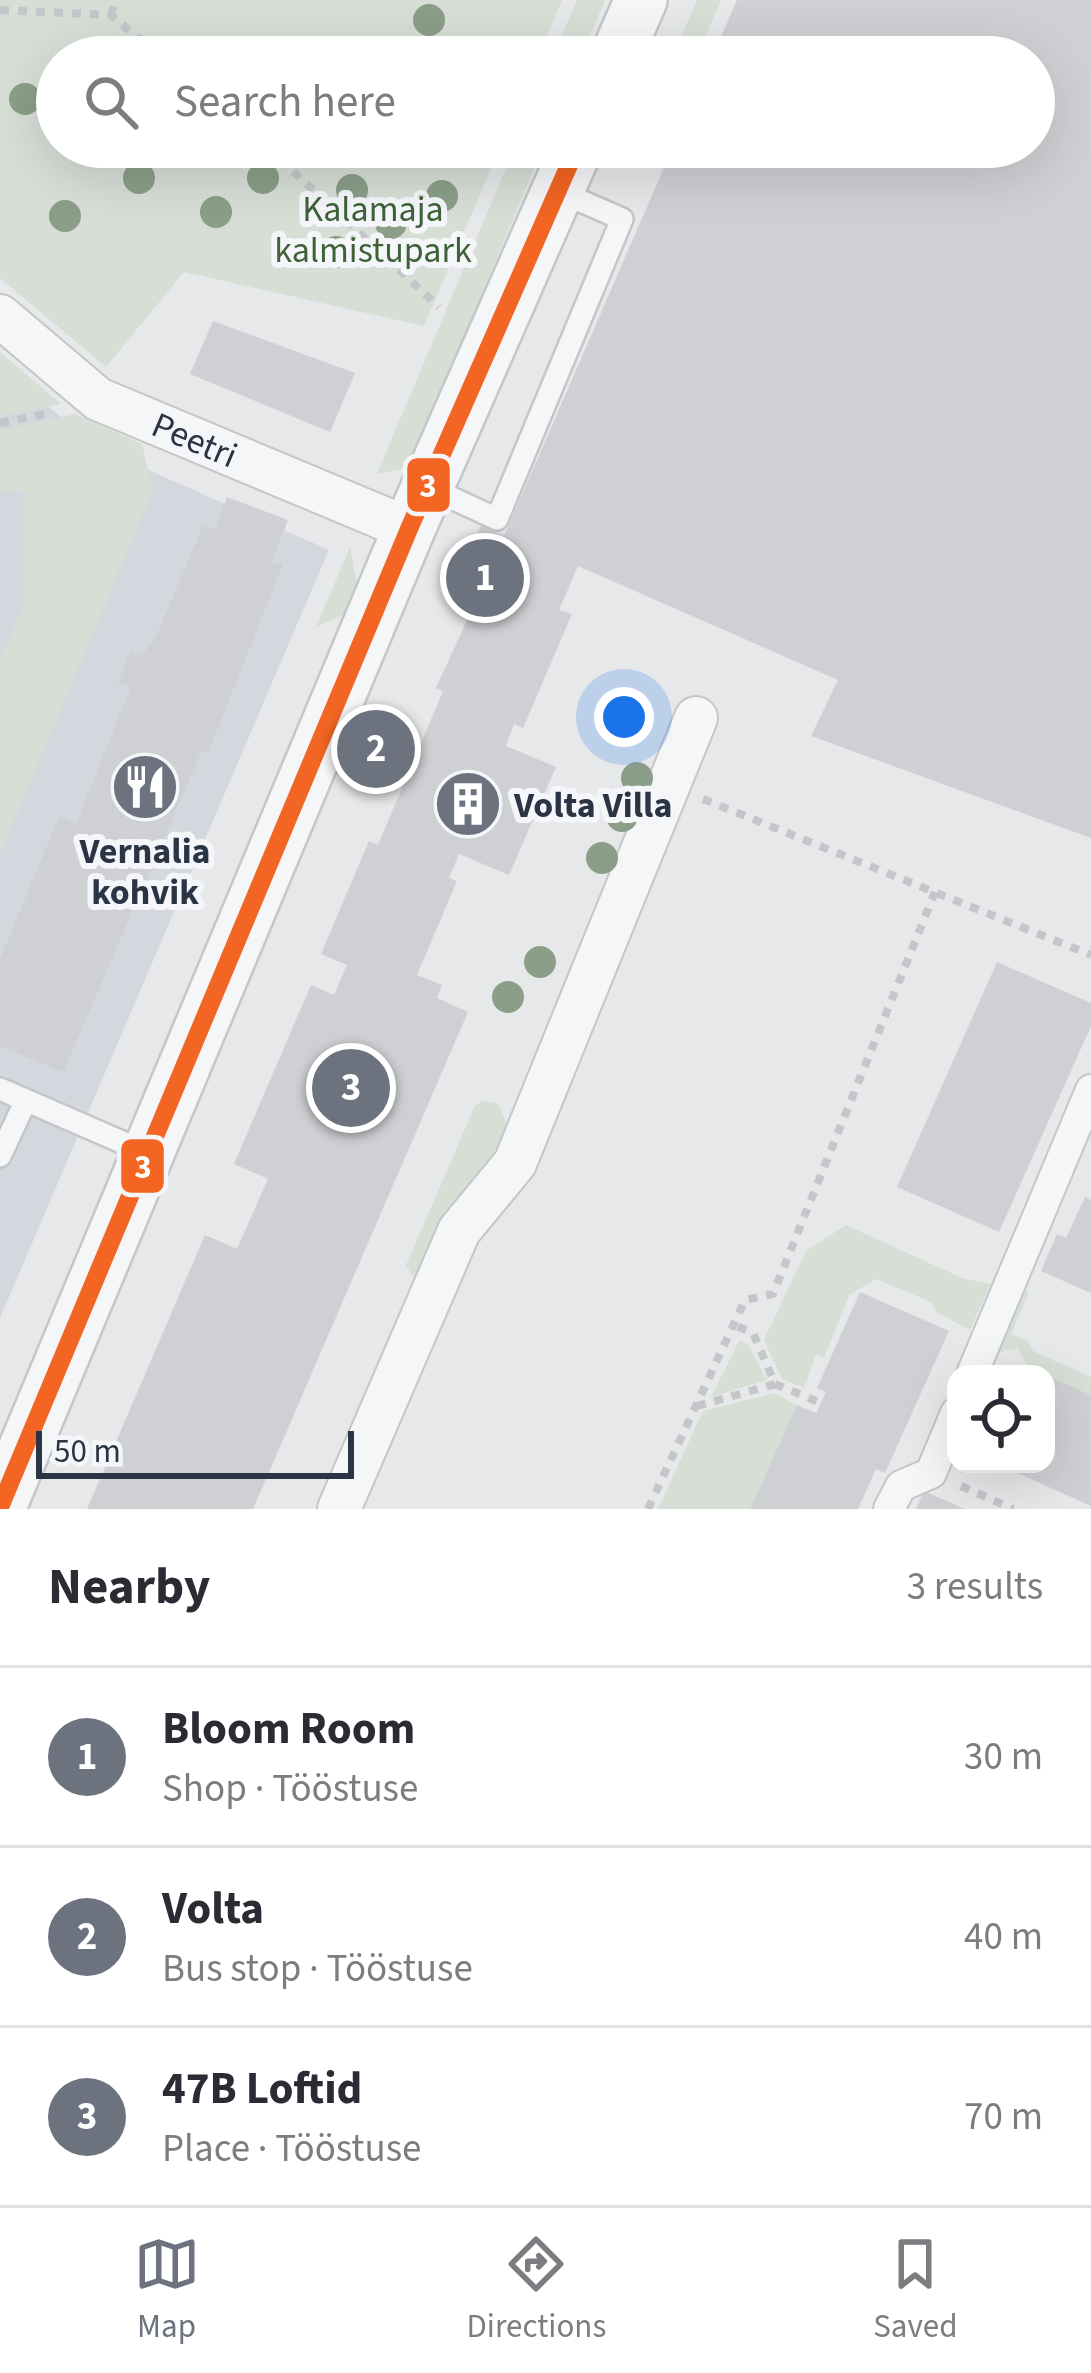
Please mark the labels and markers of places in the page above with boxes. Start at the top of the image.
pin: 1 [446,533,524,623]
pin: 2 [337,704,415,794]
restaurant icon: Vernalia kohvik [110,752,180,822]
building icon: Volta Villa [433,769,503,839]
place label: Volta Villa [513,780,672,831]
place label: Vernalia kohvik [78,826,211,918]
pin: 3 [312,1043,390,1133]

